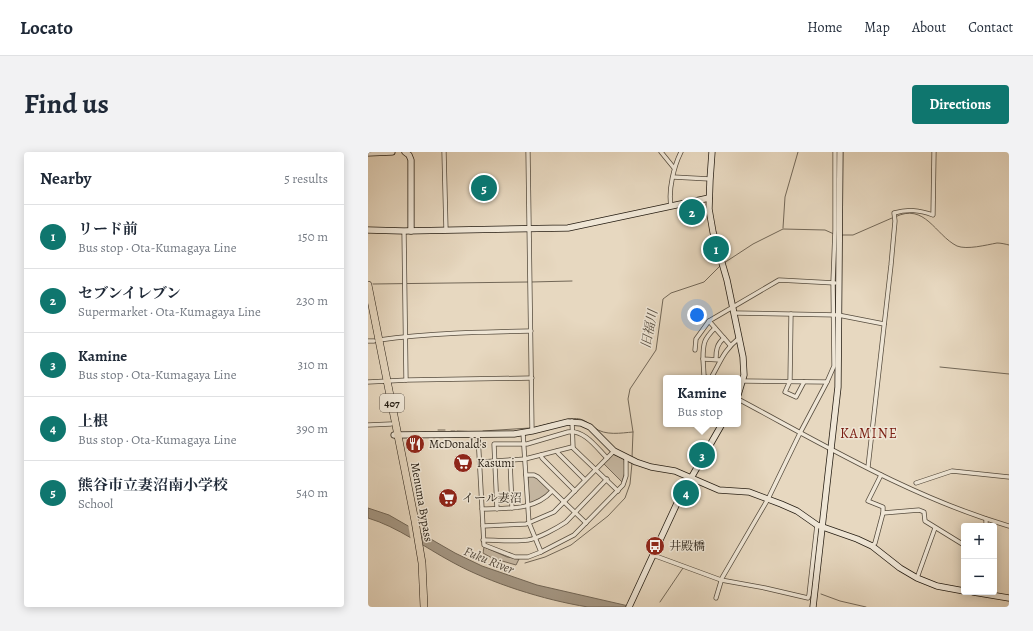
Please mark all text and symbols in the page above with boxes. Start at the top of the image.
text: Locato [20,15,73,41]
text: Home [807,18,842,37]
text: Map [864,18,890,37]
text: About [912,18,946,37]
text: Contact [968,18,1013,37]
text: Find us [24,85,109,123]
button: Directions [912,85,1009,124]
text: Nearby [40,167,91,190]
text: 5 results [284,170,328,187]
pin: 5 [471,173,497,203]
pin: 2 [679,197,705,227]
text: リード前 [78,219,138,239]
text: 1 [51,228,55,245]
text: 150 m [298,228,328,245]
pin: 1 [703,234,729,264]
text: Bus stop · Ota-Kumagaya Line [78,239,236,256]
text: セブンイレブン [78,283,181,303]
text: 2 [50,292,56,309]
text: 230 m [296,292,328,309]
text: Supermarket · Ota-Kumagaya Line [78,303,261,320]
your location [687,305,707,325]
water label: 旧福川 [637,306,661,350]
text: Kamine [78,346,127,366]
text: 3 [50,356,56,373]
text: 310 m [298,356,328,373]
text: Bus stop · Ota-Kumagaya Line [78,366,236,383]
popup [663,375,741,427]
text: Kamine [677,383,727,403]
road number: 407 [380,394,404,412]
text: Bus stop [677,403,723,420]
text: 上根 [78,411,108,431]
text: 4 [50,420,56,437]
text: 390 m [296,420,328,437]
district label: KAMINE [840,424,898,443]
text: Bus stop · Ota-Kumagaya Line [78,431,236,448]
restaurant icon: McDonald's [404,433,426,455]
place label: McDonald's [429,436,487,452]
pin: 3 [689,440,715,470]
supermarket icon: Kasumi [452,452,474,474]
place label: Kasumi [477,455,515,471]
street label: Menuma Bypass [407,461,437,543]
text: 熊谷市立妻沼南小学校 [78,475,228,495]
pin: 4 [673,478,699,508]
text: 5 [50,484,56,501]
text: 540 m [296,484,328,501]
supermarket icon: イール妻沼 [437,487,459,509]
place label: イール妻沼 [462,490,522,506]
text: School [78,495,113,512]
map controls [961,523,997,595]
button: + [961,523,997,559]
bus stop icon: 井殿橋 [644,535,666,557]
place label: 井殿橋 [669,538,705,554]
water label: Fuku River [462,542,517,578]
button: − [961,559,997,595]

